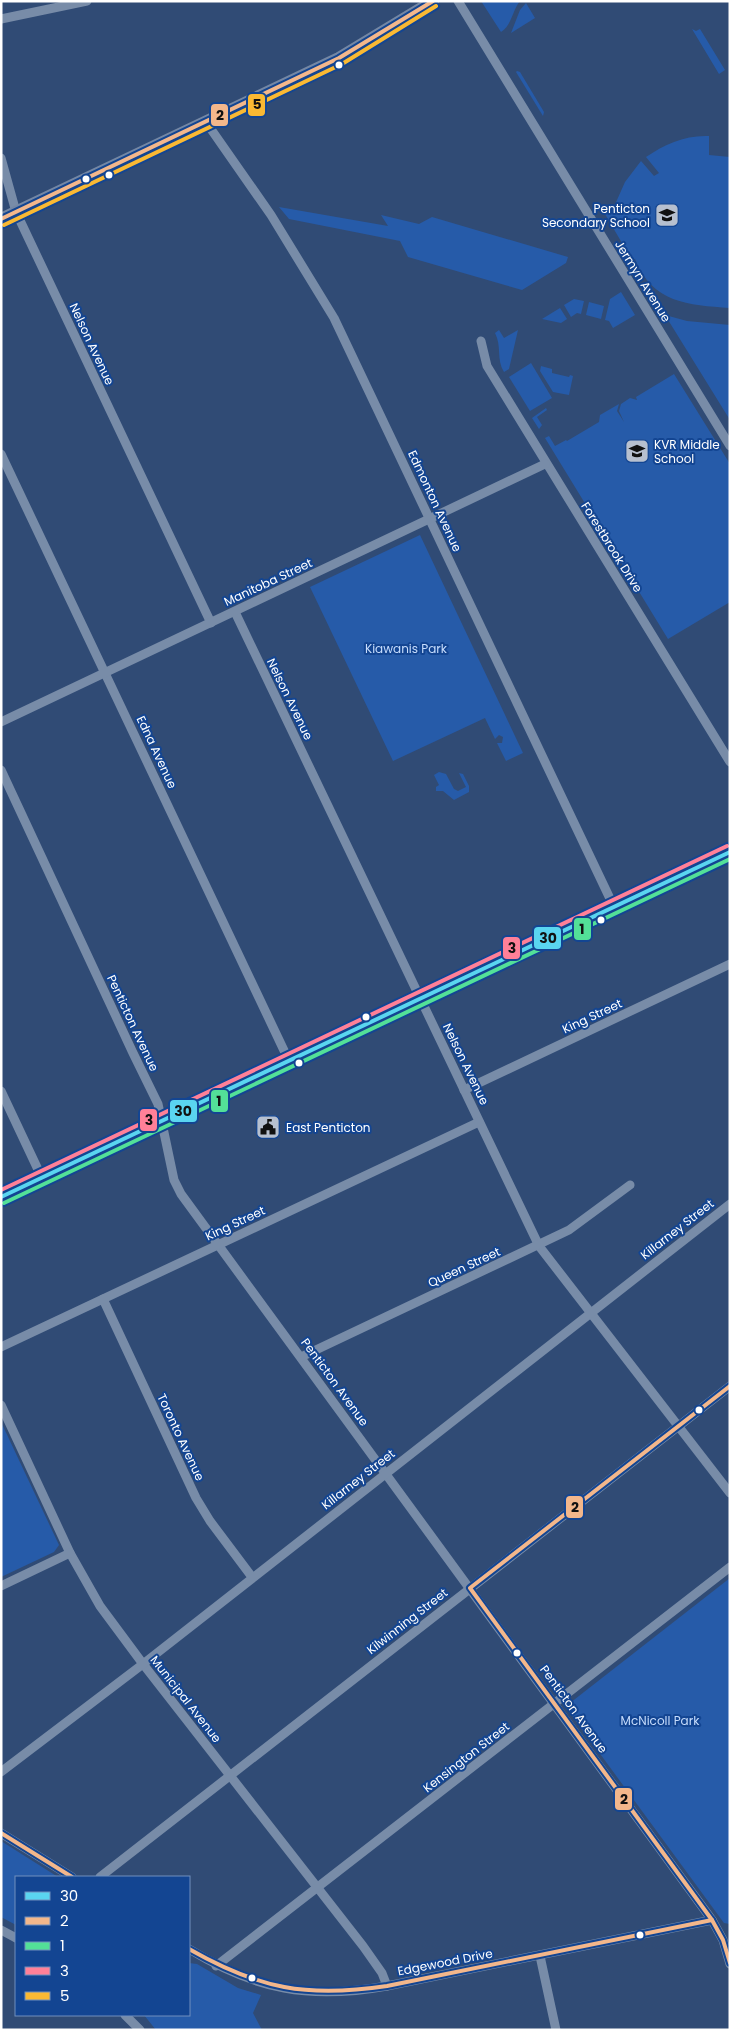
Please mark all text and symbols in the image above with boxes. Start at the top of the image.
unlabelled marker [334,60,344,70]
line badge: 5 [247,93,266,117]
text: 5 [252,94,262,114]
line badge: 2 [210,103,229,127]
text: 2 [216,105,224,125]
unlabelled marker [104,170,114,180]
unlabelled marker [81,174,91,184]
place label: Penticton Secondary School [542,200,650,231]
school or university icon: Penticton Secondary School [654,202,680,228]
street label: Jermyn Avenue [611,237,675,325]
street label: Nelson Avenue [66,300,118,388]
place label: KVR Middle School [654,436,720,467]
school or university icon: KVR Middle School [624,438,650,464]
street label: Edmonton Avenue [404,448,466,554]
street label: Forestbrook Drive [577,499,647,595]
street label: Manitoba Street [221,554,315,610]
park label: Kiawanis Park [365,640,448,657]
street label: Nelson Avenue [263,655,317,743]
street label: Edna Avenue [133,713,181,791]
unlabelled marker [596,915,606,925]
line badge: 1 [573,917,592,941]
text: 1 [579,919,585,939]
line badge: 30 [533,926,562,950]
text: 30 [539,928,557,948]
line badge: 3 [502,936,521,960]
text: 3 [508,938,516,958]
street label: Penticton Avenue [103,972,163,1074]
street label: King Street [559,995,625,1037]
unlabelled marker [361,1012,371,1022]
street label: Nelson Avenue [439,1020,493,1108]
unlabelled marker [294,1058,304,1068]
line badge: 1 [210,1089,229,1113]
text: 1 [216,1091,222,1111]
line badge: 30 [169,1099,198,1123]
text: 30 [174,1101,192,1121]
line badge: 3 [139,1108,158,1132]
text: 3 [145,1110,153,1130]
public building icon: East Penticton [255,1114,281,1140]
place label: East Penticton [286,1119,371,1136]
street label: Killarney Street [637,1195,717,1263]
street label: King Street [202,1202,268,1244]
street label: Queen Street [425,1243,503,1291]
street label: Penticton Avenue [297,1335,373,1429]
street label: Toronto Avenue [153,1391,209,1483]
unlabelled marker [694,1405,704,1415]
street label: Killarney Street [318,1445,398,1513]
line badge: 2 [565,1495,584,1519]
text: 2 [571,1497,579,1517]
street label: Kilwinning Street [363,1584,451,1658]
unlabelled marker [512,1648,522,1658]
street label: Municipal Avenue [147,1652,225,1746]
street label: Penticton Avenue [536,1662,612,1756]
park label: McNicoll Park [621,1712,700,1729]
street label: Kensington Street [419,1718,513,1796]
line badge: 2 [614,1787,633,1811]
text: 2 [620,1789,628,1809]
legend [15,1876,190,2016]
text: 30 [60,1885,78,1906]
text: 2 [60,1910,69,1931]
unlabelled marker [635,1930,645,1940]
text: 1 [60,1935,65,1956]
street label: Edgewood Drive [396,1944,494,1980]
text: 3 [60,1960,69,1981]
unlabelled marker [247,1973,257,1983]
text: 5 [60,1985,69,2006]

